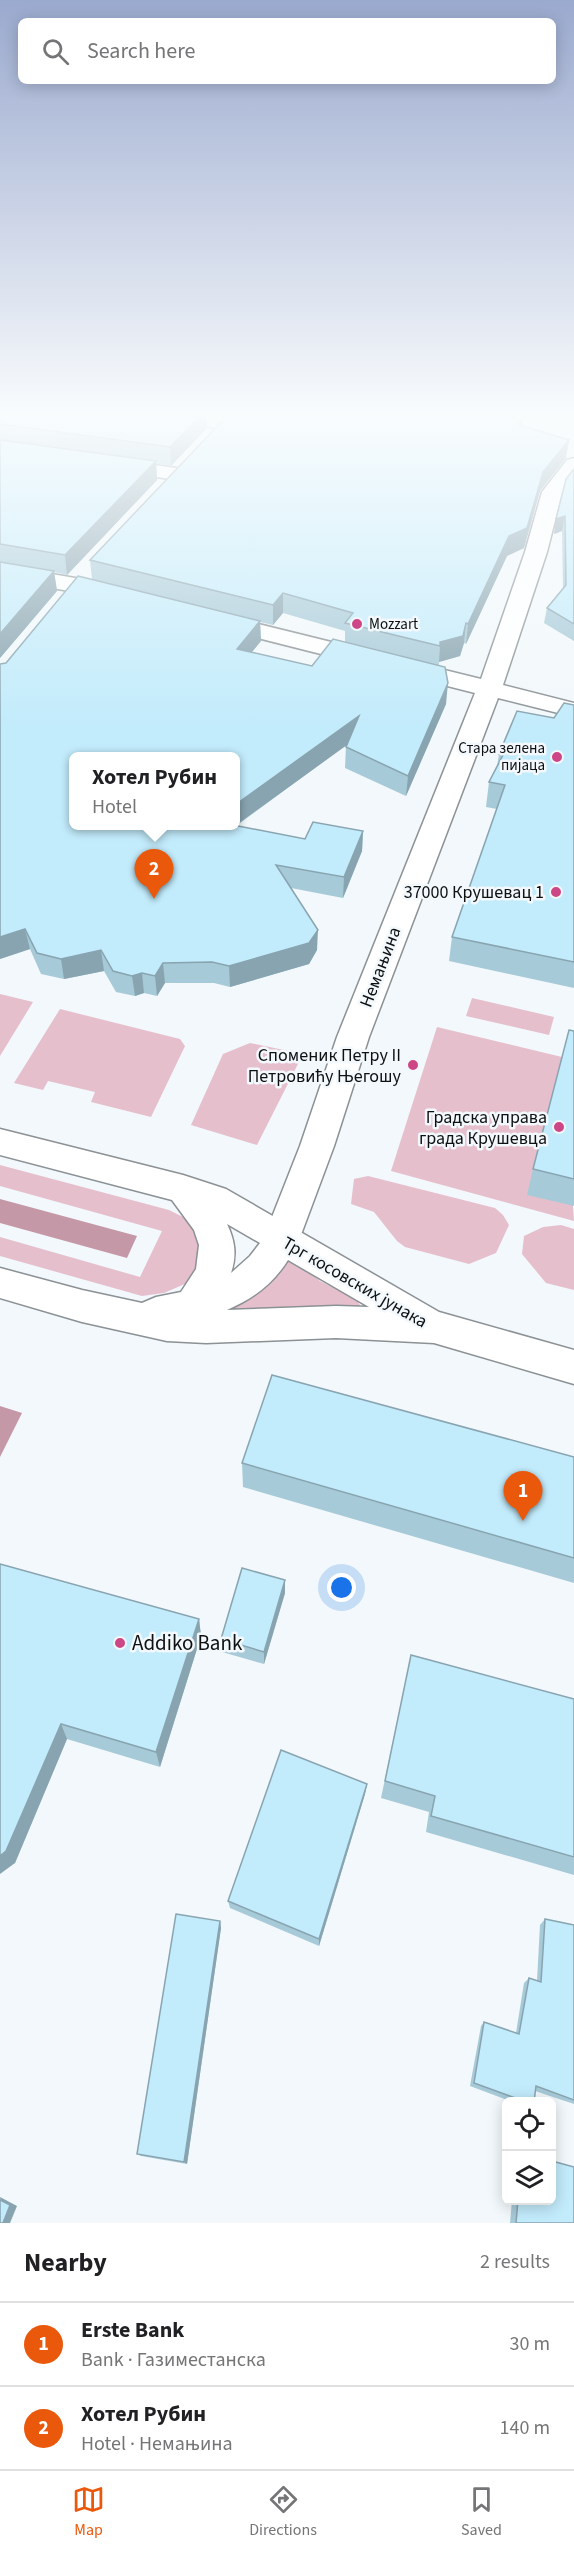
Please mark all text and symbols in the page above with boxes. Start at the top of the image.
search box [18,18,556,84]
icon: search [39,35,72,68]
text: Search here [87,35,195,67]
place label: Mozzart [369,614,418,635]
marker: Mozzart [350,617,364,631]
place label: Стара зелена пијаца [458,738,545,776]
marker: Стара зелена пијаца [550,750,564,764]
popup [69,752,240,830]
text: Хотел Рубин [92,761,217,793]
text: Hotel [92,793,137,821]
pin: 2 [134,850,174,899]
place label: 37000 Крушевац 1 [404,880,544,905]
marker: 37000 Крушевац 1 [549,885,563,899]
street label: Немањина [354,923,407,1011]
place label: Споменик Петру II Петровићу Његошу [248,1043,402,1089]
marker: Споменик Петру II Петровићу Његошу [406,1058,420,1072]
place label: Градска управа града Крушевца [419,1105,547,1151]
marker: Градска управа града Крушевца [552,1120,566,1134]
street label: Трг косовских јунака [278,1231,432,1334]
pin: 1 [504,1472,542,1521]
your location [327,1573,356,1602]
place label: Addiko Bank [132,1628,243,1658]
marker: Addiko Bank [113,1636,127,1650]
map controls [502,2097,556,2205]
button: locate [502,2097,556,2151]
button: layers [502,2151,556,2205]
text: Nearby [24,2244,107,2281]
text: 2 results [480,2248,550,2276]
text: Erste Bank [81,2314,184,2346]
text: 1 [38,2330,49,2358]
text: 30 m [510,2330,550,2358]
text: Bank · Газиместанска [81,2346,266,2374]
text: Хотел Рубин [81,2398,206,2430]
text: 2 [38,2414,49,2442]
text: 140 m [500,2414,550,2442]
text: Hotel · Немањина [81,2430,233,2458]
tab: Map [72,2483,105,2541]
tab: Directions [249,2483,317,2541]
tab: Saved [461,2483,502,2541]

